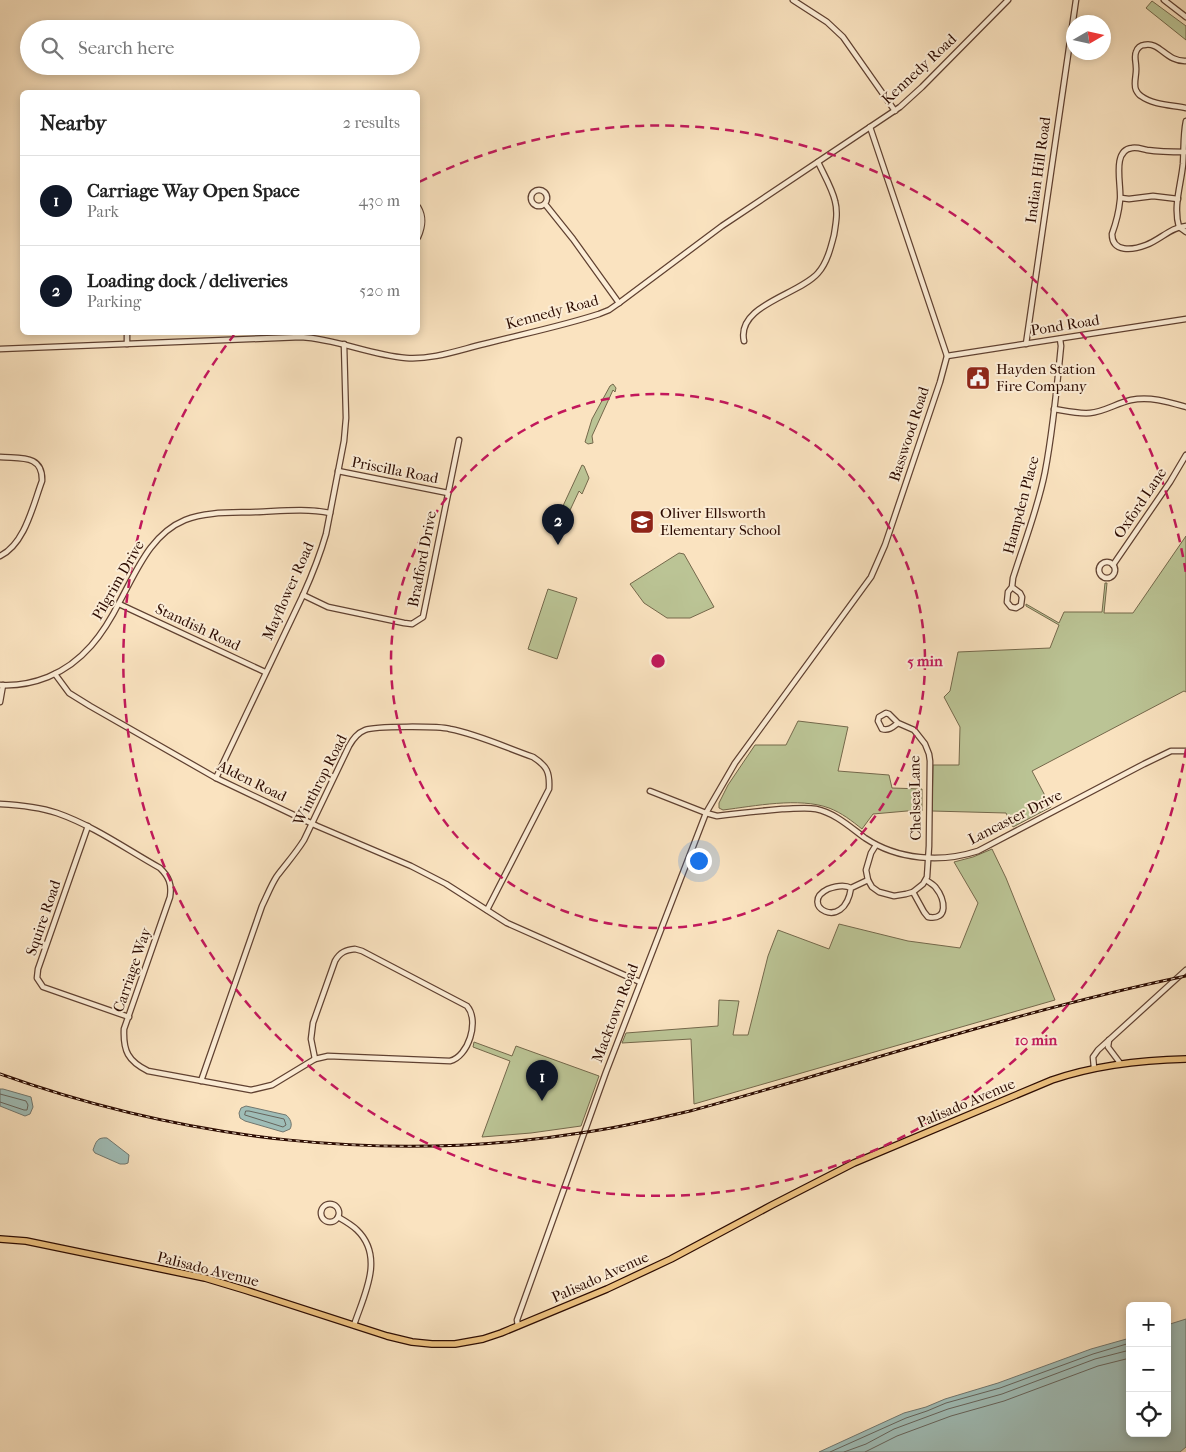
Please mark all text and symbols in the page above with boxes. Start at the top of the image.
north arrow [1066,15,1111,60]
search box [20,20,420,75]
street label: Kennedy Road [878,29,961,108]
icon: search [38,34,66,62]
text: Search here [78,37,174,59]
text: Nearby [40,111,106,135]
text: 2 results [343,113,400,132]
street label: Indian Hill Road [1022,115,1054,224]
text: Carriage Way Open Space [87,180,300,202]
text: 1 [53,191,59,210]
text: 430 m [358,191,400,210]
text: Park [87,202,119,221]
text: Loading dock / deliveries [87,270,288,292]
text: 2 [52,281,60,300]
text: 520 m [359,281,400,300]
street label: Kennedy Road [504,291,601,333]
text: Parking [87,292,141,311]
street label: Pond Road [1029,311,1102,339]
place label: Hayden Station Fire Company [996,360,1096,395]
public building icon: Hayden Station Fire Company [965,365,991,391]
street label: Basswood Road [885,384,933,484]
street label: Priscilla Road [350,453,441,487]
street label: Hampden Place [999,453,1043,556]
street label: Oxford Lane [1110,464,1171,542]
pin: 2 [542,504,574,545]
place label: Oliver Ellsworth Elementary School [660,504,781,539]
street label: Bradford Drive [404,509,440,609]
school or university icon: Oliver Ellsworth Elementary School [629,509,655,535]
street label: Pilgrim Drive [88,537,148,623]
street label: Mayflower Road [258,538,318,643]
street label: Standish Road [153,599,244,655]
centre of rings [649,652,667,670]
text: 5 min [907,652,943,670]
street label: Winthrop Road [289,731,351,830]
street label: Chelsea Lane [905,755,925,841]
street label: Alden Road [214,756,290,806]
street label: Lancaster Drive [965,785,1065,848]
your location [686,848,712,874]
street label: Squire Road [22,877,65,958]
street label: Carriage Way [109,924,155,1015]
street label: Macktown Road [588,960,642,1065]
text: 10 min [1015,1031,1057,1049]
pin: 1 [526,1060,558,1101]
street label: Palisado Avenue [914,1074,1018,1132]
street label: Palisado Avenue [549,1247,652,1306]
street label: Palisado Avenue [155,1248,261,1290]
map controls [1126,1302,1171,1437]
button: + [1126,1302,1171,1347]
button: − [1126,1347,1171,1392]
button: locate [1126,1392,1171,1437]

